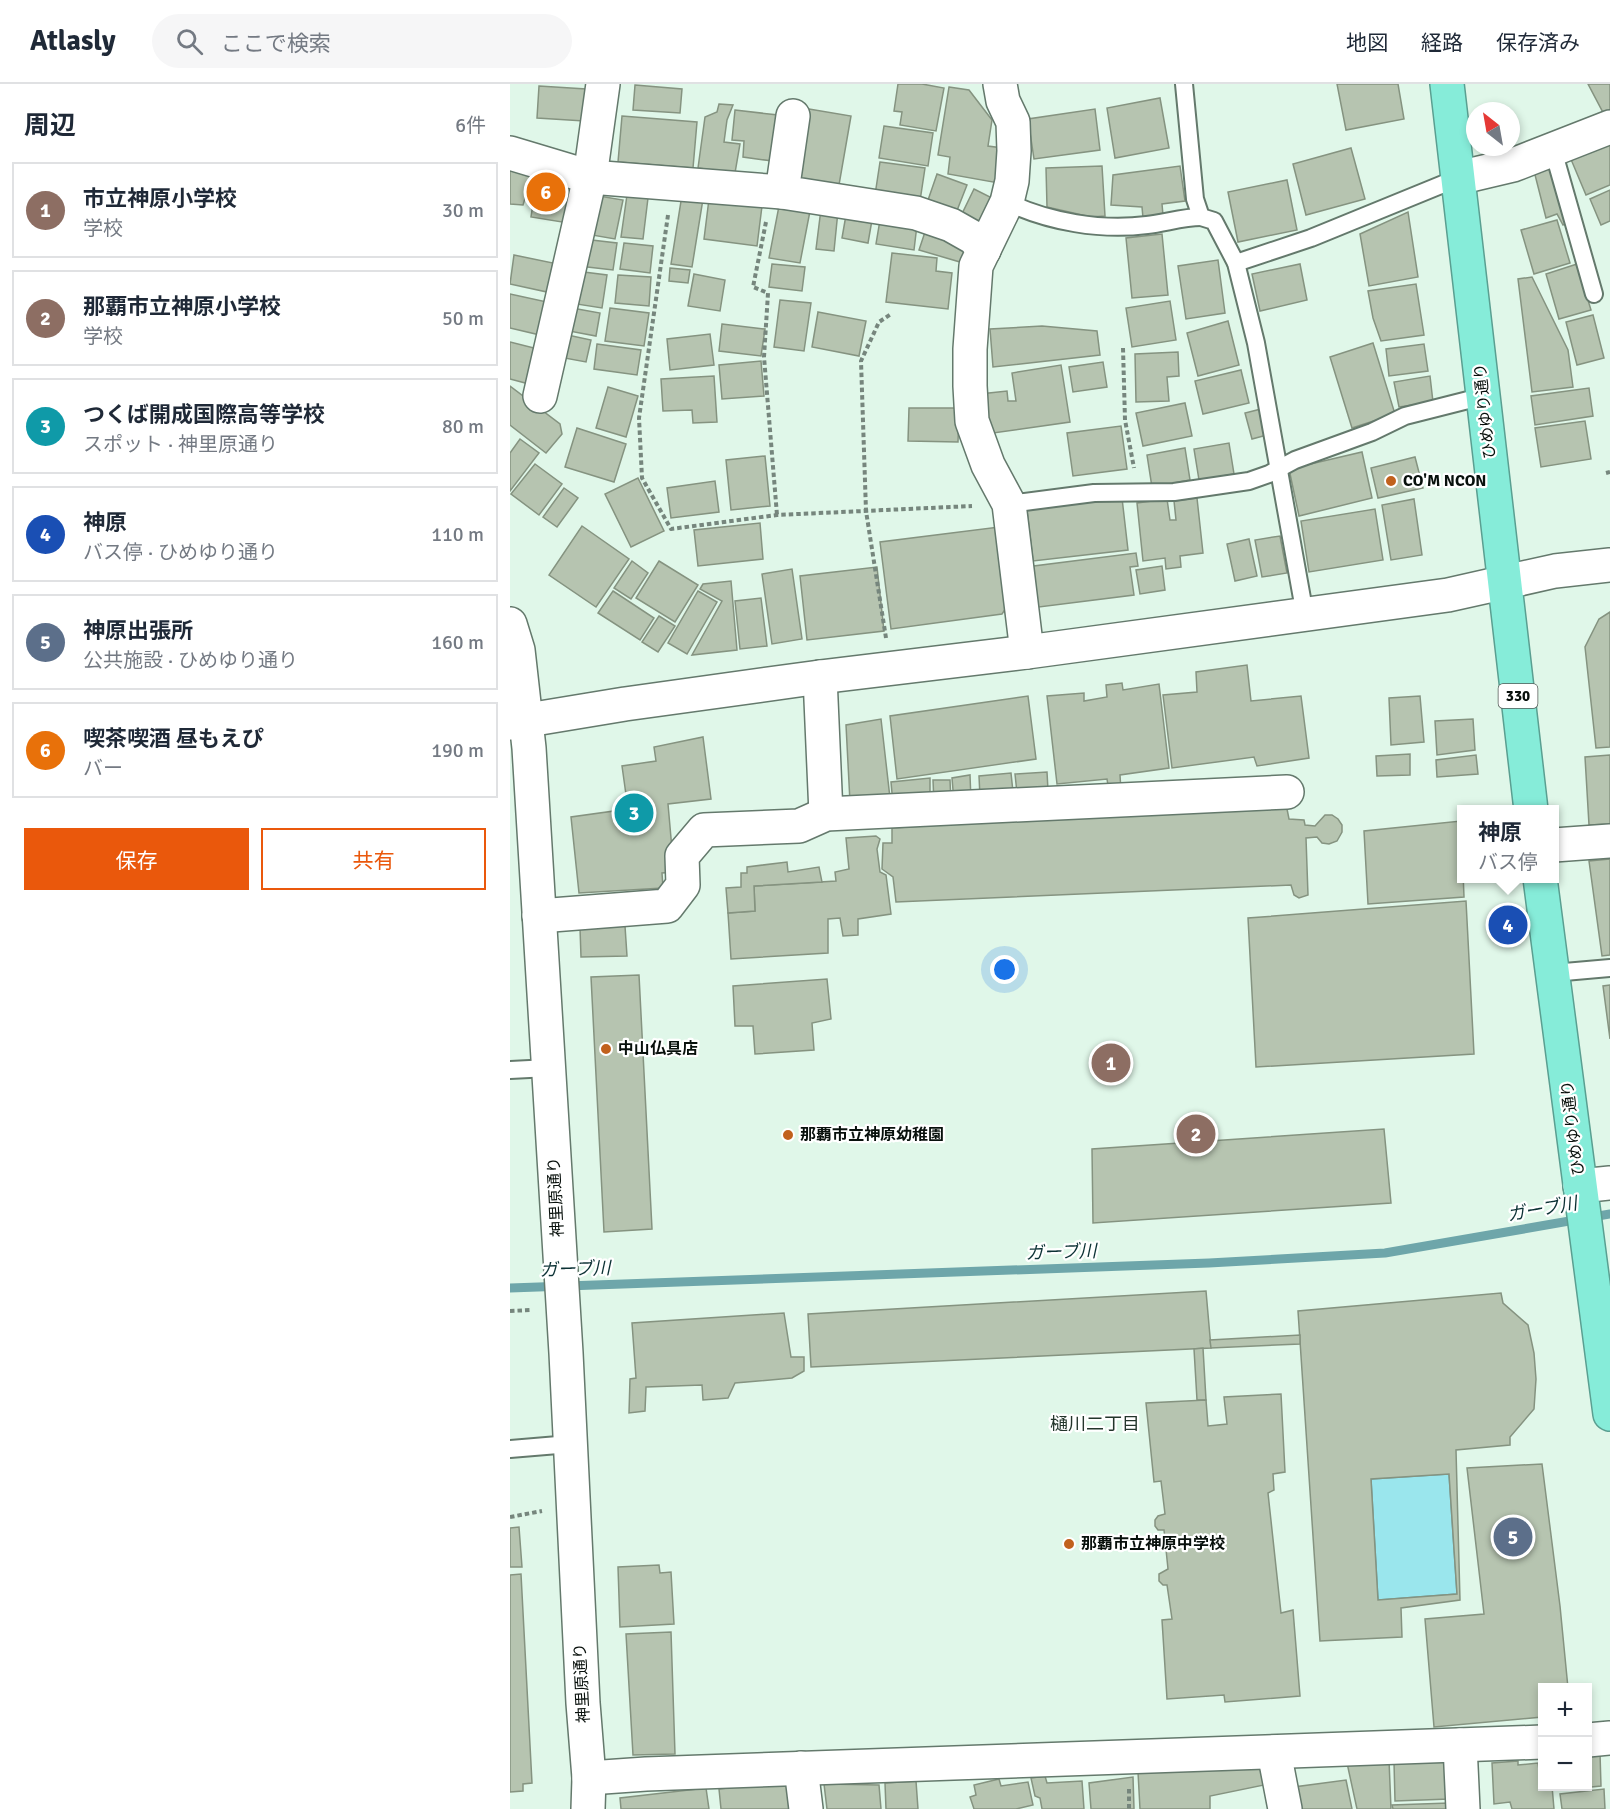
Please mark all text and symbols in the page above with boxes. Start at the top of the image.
search box [152,14,572,68]
text: Atlasly [30,24,116,58]
icon: search [173,25,206,58]
text: ここで検索 [221,30,331,57]
text: 地図 [1346,30,1388,56]
text: 経路 [1421,30,1463,56]
text: 保存済み [1496,30,1580,56]
north arrow [1466,102,1520,156]
text: 周辺 [24,110,76,142]
text: 6件 [455,113,486,138]
pin: 6 [526,170,566,214]
text: 市立神原小学校 [83,185,237,212]
text: 1 [40,198,51,223]
text: 30 m [442,198,484,223]
text: 学校 [83,216,123,241]
text: 那覇市立神原小学校 [83,293,281,320]
text: 2 [40,306,51,331]
text: 50 m [442,306,484,331]
text: 学校 [83,324,123,349]
street label: ひめゆり通り [1470,362,1500,460]
text: つくば開成国際高等学校 [83,401,325,428]
text: 3 [40,414,51,439]
text: 80 m [442,414,484,439]
text: スポット · 神里原通り [83,432,278,457]
place label: CO'M NCON [1403,471,1486,491]
marker: CO'M NCON [1384,474,1398,488]
text: 神原 [83,509,127,536]
text: 4 [40,522,51,547]
text: 110 m [431,522,484,547]
text: バス停 · ひめゆり通り [83,540,278,565]
text: 神原出張所 [83,617,193,644]
text: 5 [40,630,51,655]
text: 160 m [431,630,484,655]
text: 公共施設 · ひめゆり通り [83,648,298,673]
road number: 330 [1498,684,1538,708]
text: 喫茶喫酒 昼もえぴ [83,725,264,752]
text: 6 [40,738,51,763]
text: 190 m [431,738,484,763]
text: バー [83,756,123,781]
pin: 3 [614,790,654,836]
popup [1457,805,1559,883]
text: 神原 [1478,819,1522,846]
button: 保存 [24,828,249,890]
button: 共有 [261,828,486,890]
text: バス停 [1478,850,1538,875]
pin: 4 [1488,902,1528,948]
your location [990,955,1019,984]
place label: 中山仏具店 [618,1039,698,1059]
pin: 1 [1092,1040,1130,1086]
marker: 中山仏具店 [599,1042,613,1056]
street label: ひめゆり通り [1557,1079,1589,1177]
pin: 2 [1176,1112,1216,1156]
place label: 那覇市立神原幼稚園 [800,1125,944,1145]
marker: 那覇市立神原幼稚園 [781,1128,795,1142]
street label: 神里原通り [544,1157,568,1237]
water label: ガーブ川 [1505,1192,1581,1226]
water label: ガーブ川 [1025,1240,1099,1264]
water label: ガーブ川 [539,1257,613,1281]
district label: 樋川二丁目 [1050,1413,1140,1435]
pin: 5 [1494,1514,1532,1560]
place label: 那覇市立神原中学校 [1081,1534,1225,1554]
marker: 那覇市立神原中学校 [1062,1537,1076,1551]
street label: 神里原通り [570,1643,594,1723]
map controls [1538,1683,1592,1791]
button: + [1538,1683,1592,1737]
button: − [1538,1737,1592,1791]

